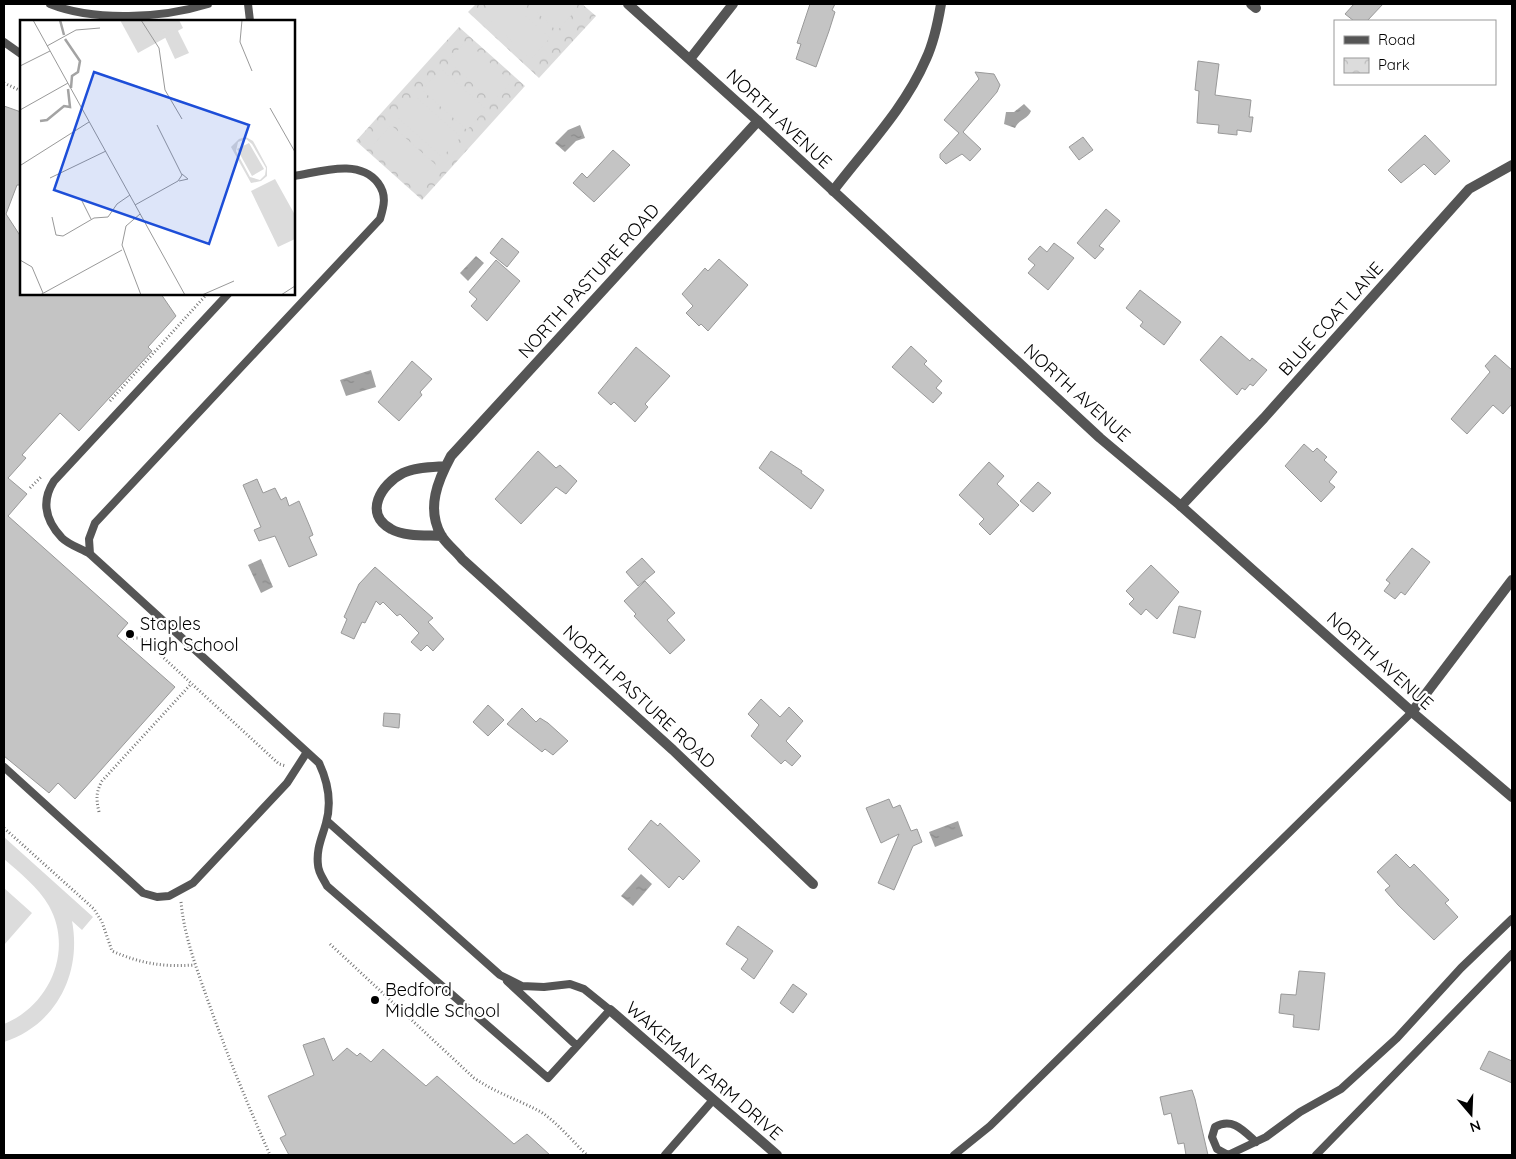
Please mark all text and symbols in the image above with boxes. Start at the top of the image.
inset map [20,20,295,295]
legend [1334,20,1496,85]
text: Road [1378,30,1415,49]
text: Park [1378,55,1410,74]
street label: NORTH AVENUE [722,64,837,173]
street label: NORTH PASTURE ROAD [513,199,664,363]
street label: BLUE COAT LANE [1273,257,1388,380]
street label: NORTH AVENUE [1019,339,1135,447]
street label: NORTH AVENUE [1322,607,1438,715]
place label: Staples High School [140,612,239,656]
street label: NORTH PASTURE ROAD [558,620,720,773]
marker: Staples High School [124,628,136,640]
place label: Bedford Middle School [385,978,500,1022]
marker: Bedford Middle School [369,994,381,1006]
street label: WAKEMAN FARM DRIVE [621,996,787,1145]
north arrow [1446,1089,1496,1139]
text: N [1467,1116,1483,1136]

